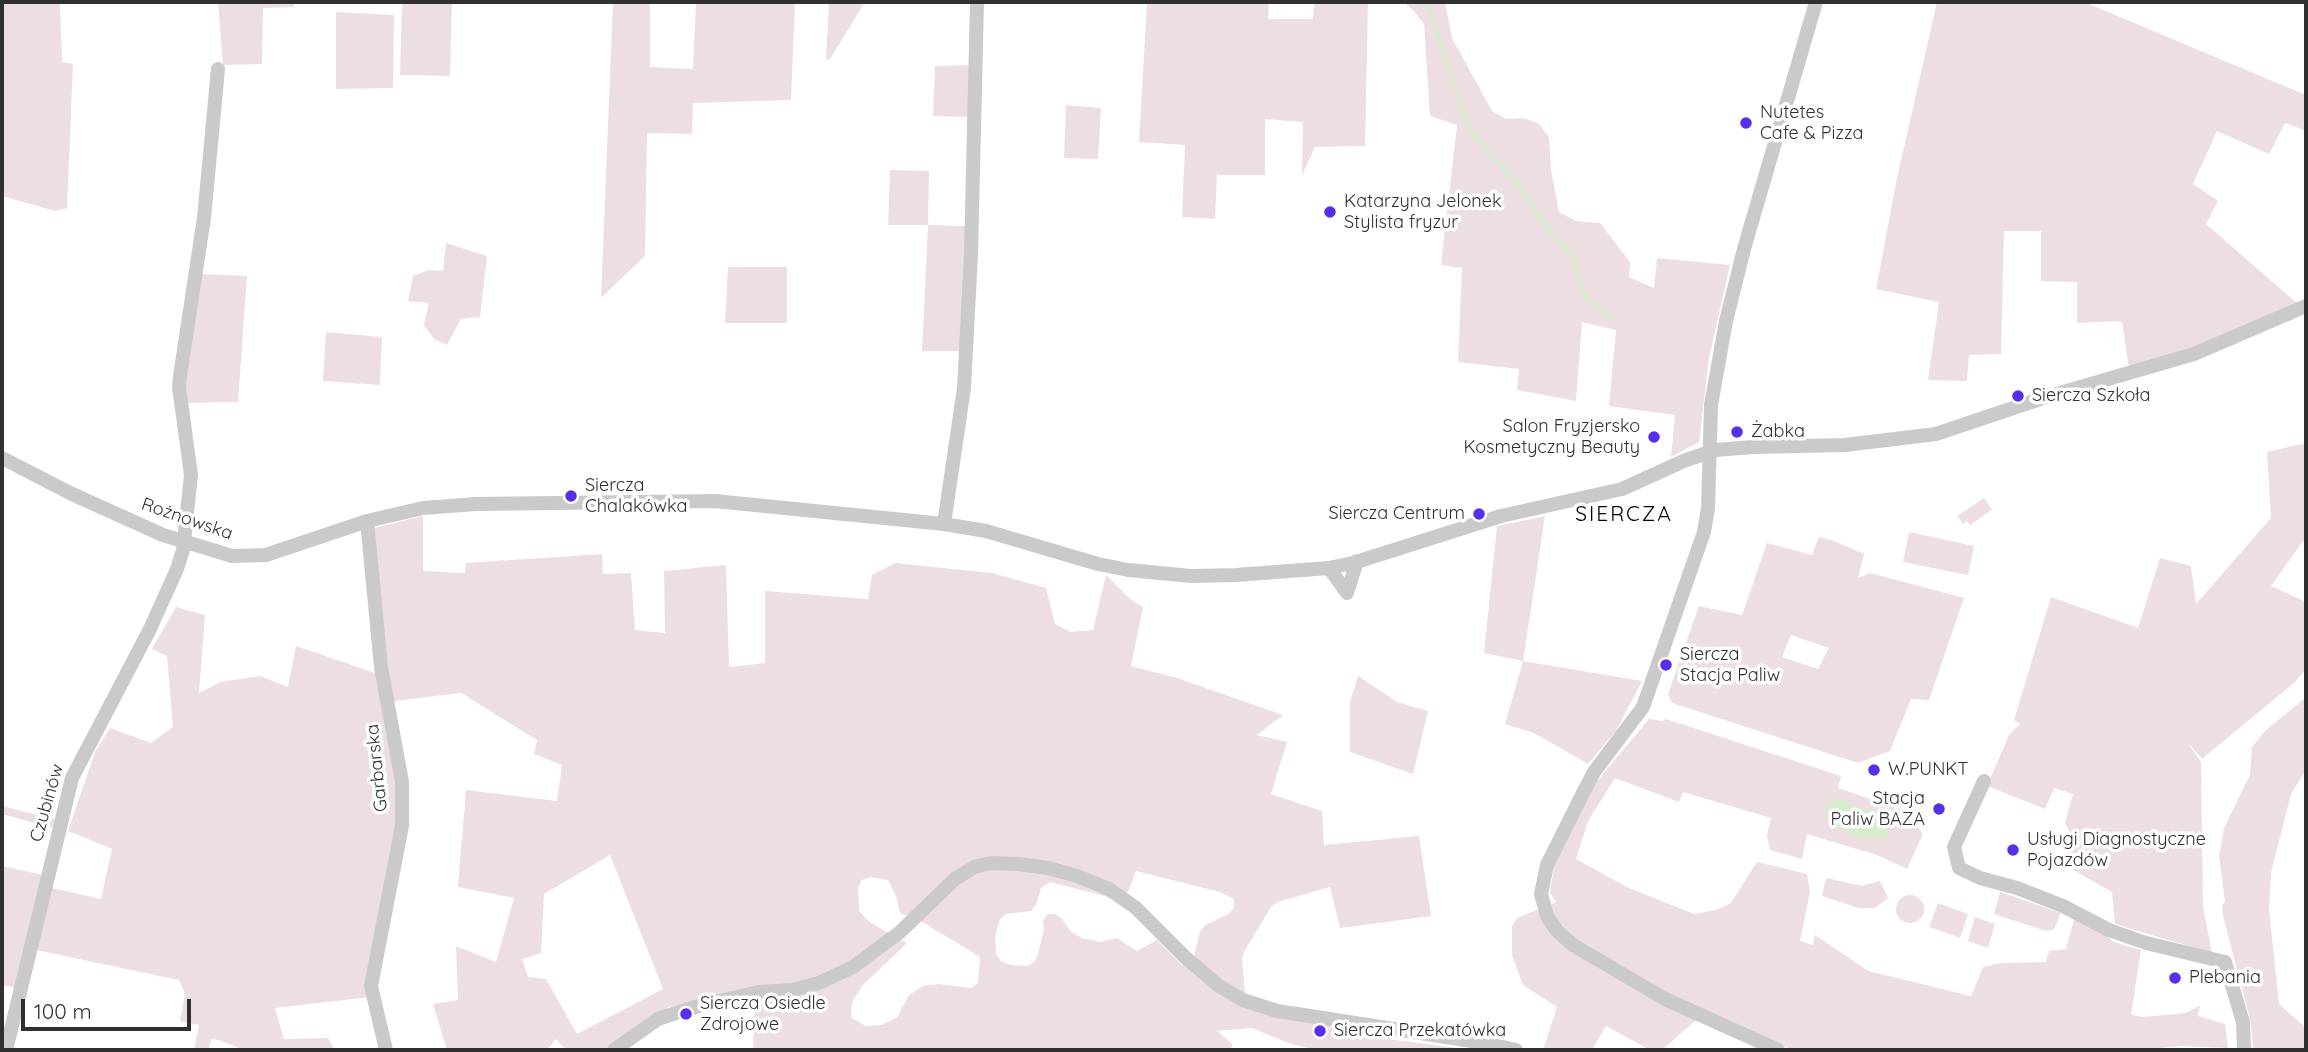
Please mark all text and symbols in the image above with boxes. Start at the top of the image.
place label: Nutetes Cafe & Pizza [1760,102,1863,144]
marker: Nutetes Cafe & Pizza [1738,115,1754,131]
place label: Katarzyna Jelonek Stylista fryzur [1344,191,1502,234]
marker: Katarzyna Jelonek Stylista fryzur [1322,204,1338,220]
place label: Siercza Szkoła [2032,385,2150,407]
marker: Siercza Szkoła [2010,388,2026,404]
place label: Salon Fryzjersko Kosmetyczny Beauty [1463,416,1640,458]
place label: Żabka [1751,421,1805,443]
marker: Żabka [1729,424,1745,440]
marker: Salon Fryzjersko Kosmetyczny Beauty [1646,429,1662,445]
place label: Siercza Chalakówka [585,475,687,518]
marker: Siercza Chalakówka [563,488,579,504]
street label: Rożnowska [139,493,235,545]
district label: SIERCZA [1576,502,1672,528]
place label: Siercza Centrum [1329,503,1465,525]
marker: Siercza Centrum [1471,506,1487,522]
place label: Siercza Stacja Paliw [1680,644,1780,686]
marker: Siercza Stacja Paliw [1658,657,1674,673]
street label: Garbarska [362,723,392,813]
place label: W.PUNKT [1888,759,1968,781]
street label: Czubinów [26,761,68,845]
marker: W.PUNKT [1866,762,1882,778]
place label: Stacja Paliw BAZA [1830,788,1925,830]
marker: Stacja Paliw BAZA [1931,801,1947,817]
place label: Usługi Diagnostyczne Pojazdów [2027,829,2206,872]
marker: Usługi Diagnostyczne Pojazdów [2005,842,2021,858]
place label: Plebania [2189,967,2261,989]
marker: Plebania [2167,970,2183,986]
scale bar [24,986,194,1030]
place label: Siercza Osiedle Zdrojowe [700,993,826,1036]
text: 100 m [34,998,92,1024]
marker: Siercza Osiedle Zdrojowe [678,1006,694,1022]
place label: Siercza Przekatówka [1334,1020,1506,1042]
marker: Siercza Przekatówka [1312,1023,1328,1039]

